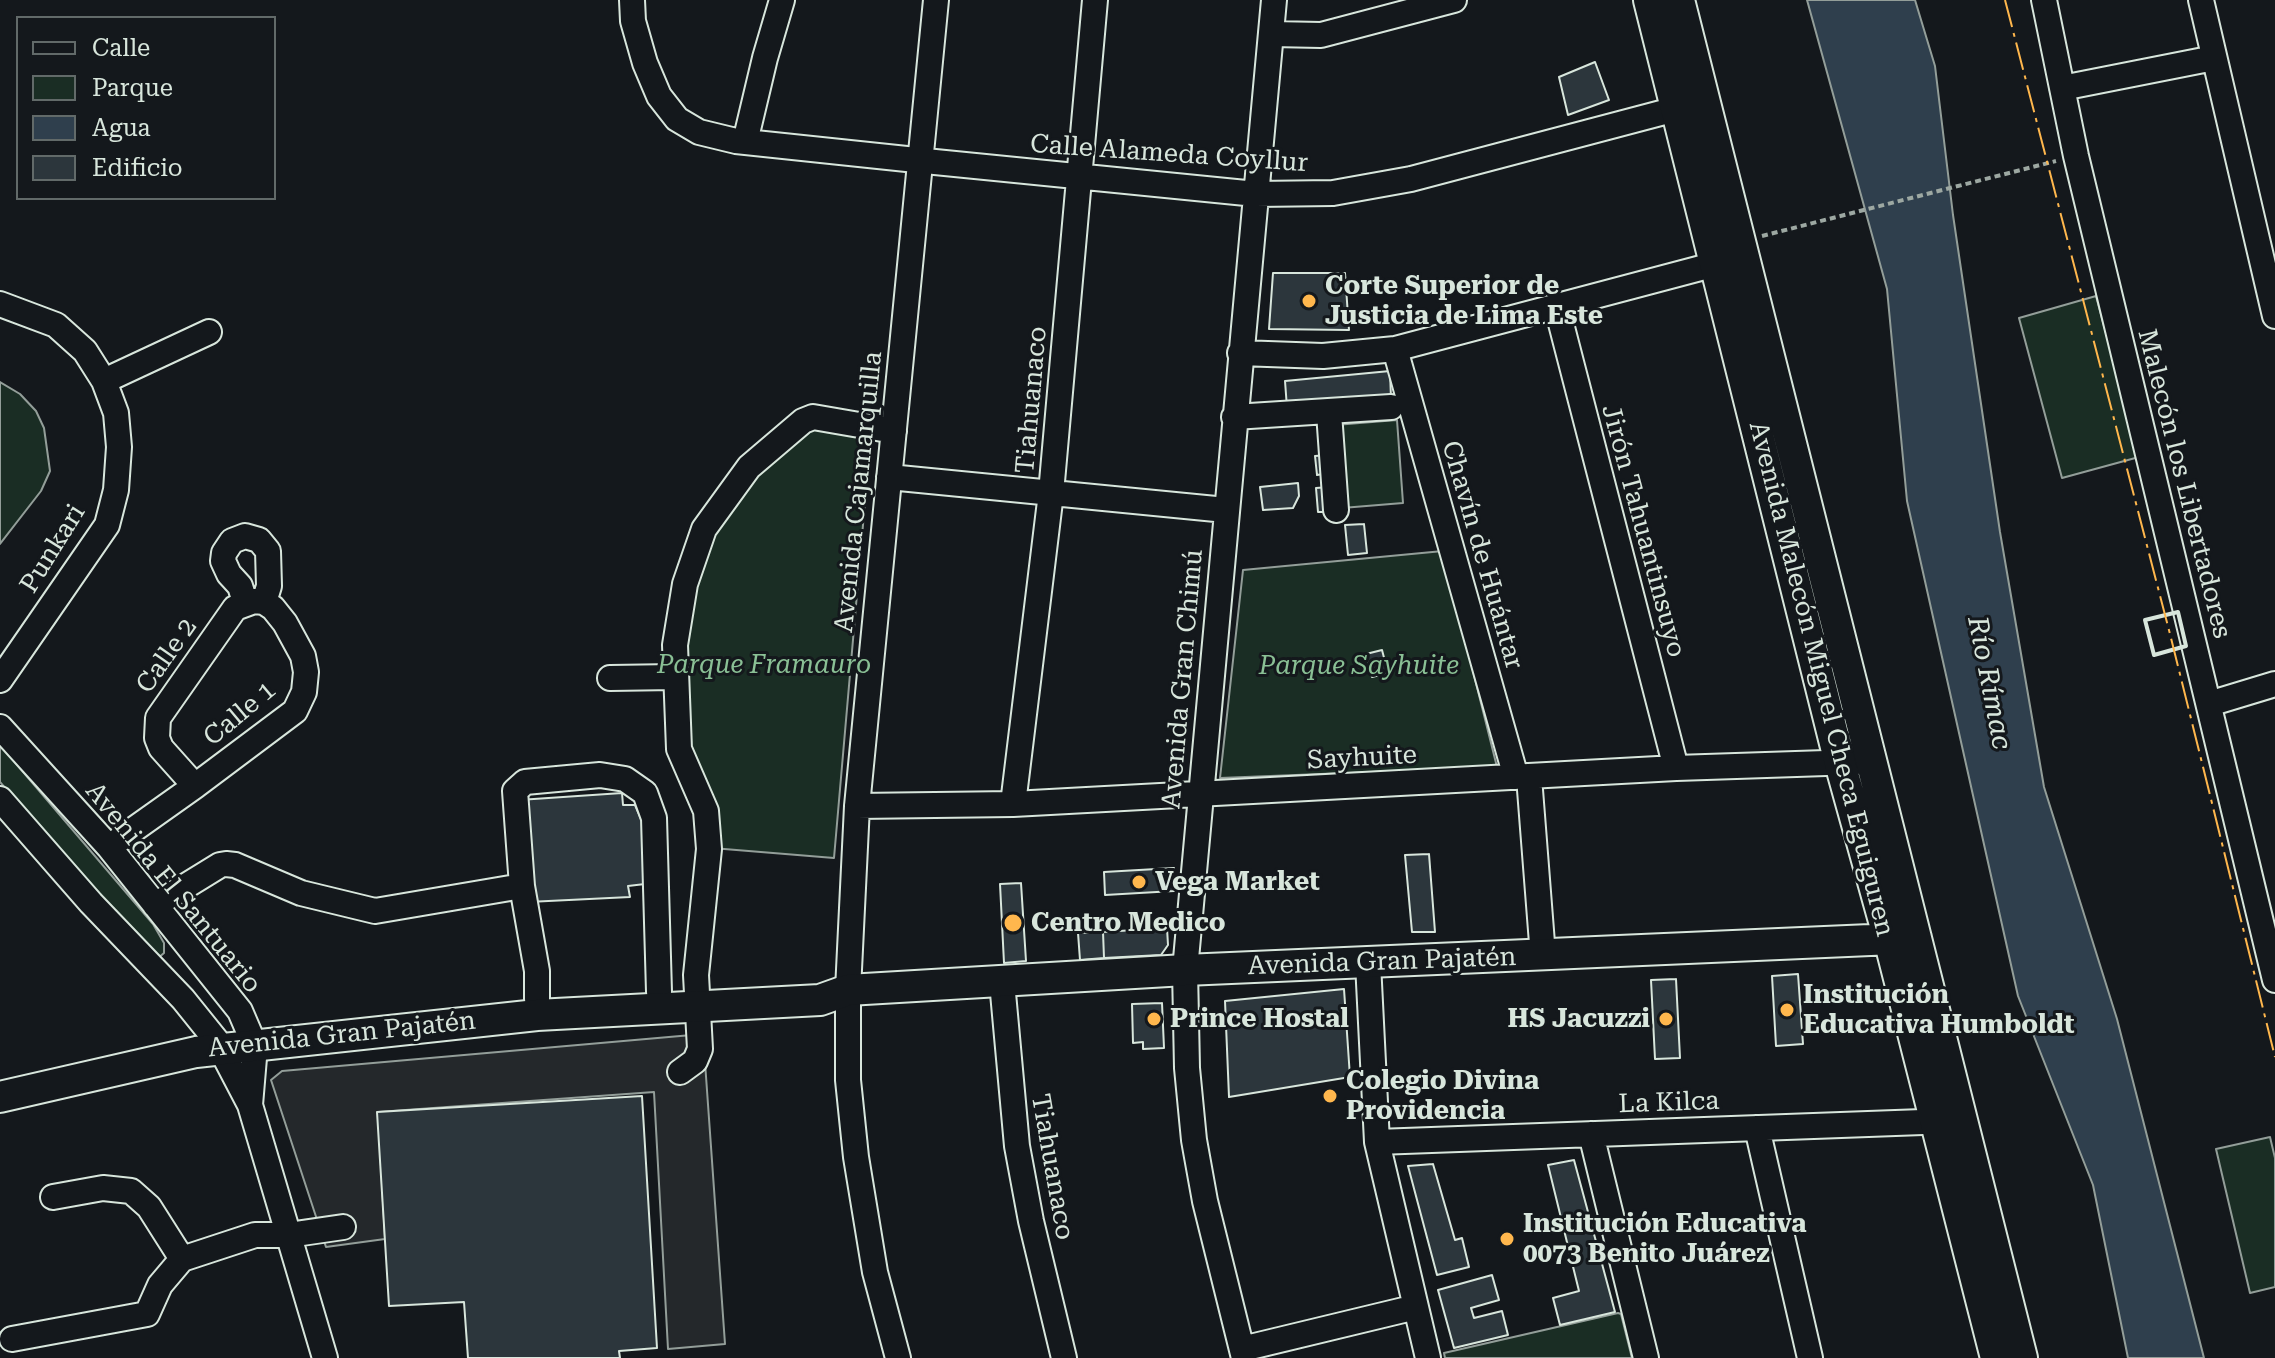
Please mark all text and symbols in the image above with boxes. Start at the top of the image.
legend [16,16,276,200]
text: Calle [92,34,150,62]
text: Parque [92,74,173,102]
text: Agua [92,114,151,142]
street label: Calle Alameda Coyllur [1029,129,1309,179]
text: Edificio [92,154,183,182]
place label: Corte Superior de Justicia de Lima Este [1325,270,1603,332]
marker: Corte Superior de Justicia de Lima Este [1300,292,1318,310]
street label: Tiahuanaco [1010,325,1054,475]
street label: Malecón los Libertadores [2130,326,2238,642]
street label: Avenida Cajamarquilla [829,350,889,634]
street label: Jirón Tahuantinsuyo [1594,401,1692,661]
street label: Avenida Malecón Miguel Checa Eguiguren [1742,418,1900,940]
street label: Chavín de Huántar [1434,437,1530,673]
street label: Punkari [14,499,92,599]
street label: Avenida Gran Chimú [1156,548,1210,810]
street label: Calle 2 [130,613,204,699]
water label: Río Rímac [1960,613,2018,753]
park label: Parque Framauro [657,649,871,681]
park label: Parque Sayhuite [1259,650,1459,682]
street label: Calle 1 [198,675,282,753]
street label: Sayhuite [1306,740,1418,776]
street label: Avenida El Santuario [78,776,268,1000]
place label: Vega Market [1155,866,1320,898]
marker: Vega Market [1130,873,1148,891]
place label: Centro Medico [1031,907,1226,939]
marker: Centro Medico [1002,912,1024,934]
street label: Avenida Gran Pajatén [1247,942,1517,982]
place label: Institución Educativa Humboldt [1803,979,2075,1040]
marker: Institución Educativa Humboldt [1778,1001,1796,1019]
place label: Prince Hostal [1170,1003,1349,1035]
place label: HS Jacuzzi [1508,1003,1650,1035]
street label: Avenida Gran Pajatén [207,1005,477,1065]
marker: Prince Hostal [1145,1010,1163,1028]
marker: HS Jacuzzi [1657,1010,1675,1028]
place label: Colegio Divina Providencia [1346,1065,1539,1126]
street label: La Kilca [1618,1086,1720,1120]
marker: Colegio Divina Providencia [1321,1087,1339,1105]
street label: Tiahuanaco [1024,1092,1080,1242]
place label: Institución Educativa 0073 Benito Juárez [1523,1208,1807,1270]
marker: Institución Educativa 0073 Benito Juárez [1498,1230,1516,1248]

